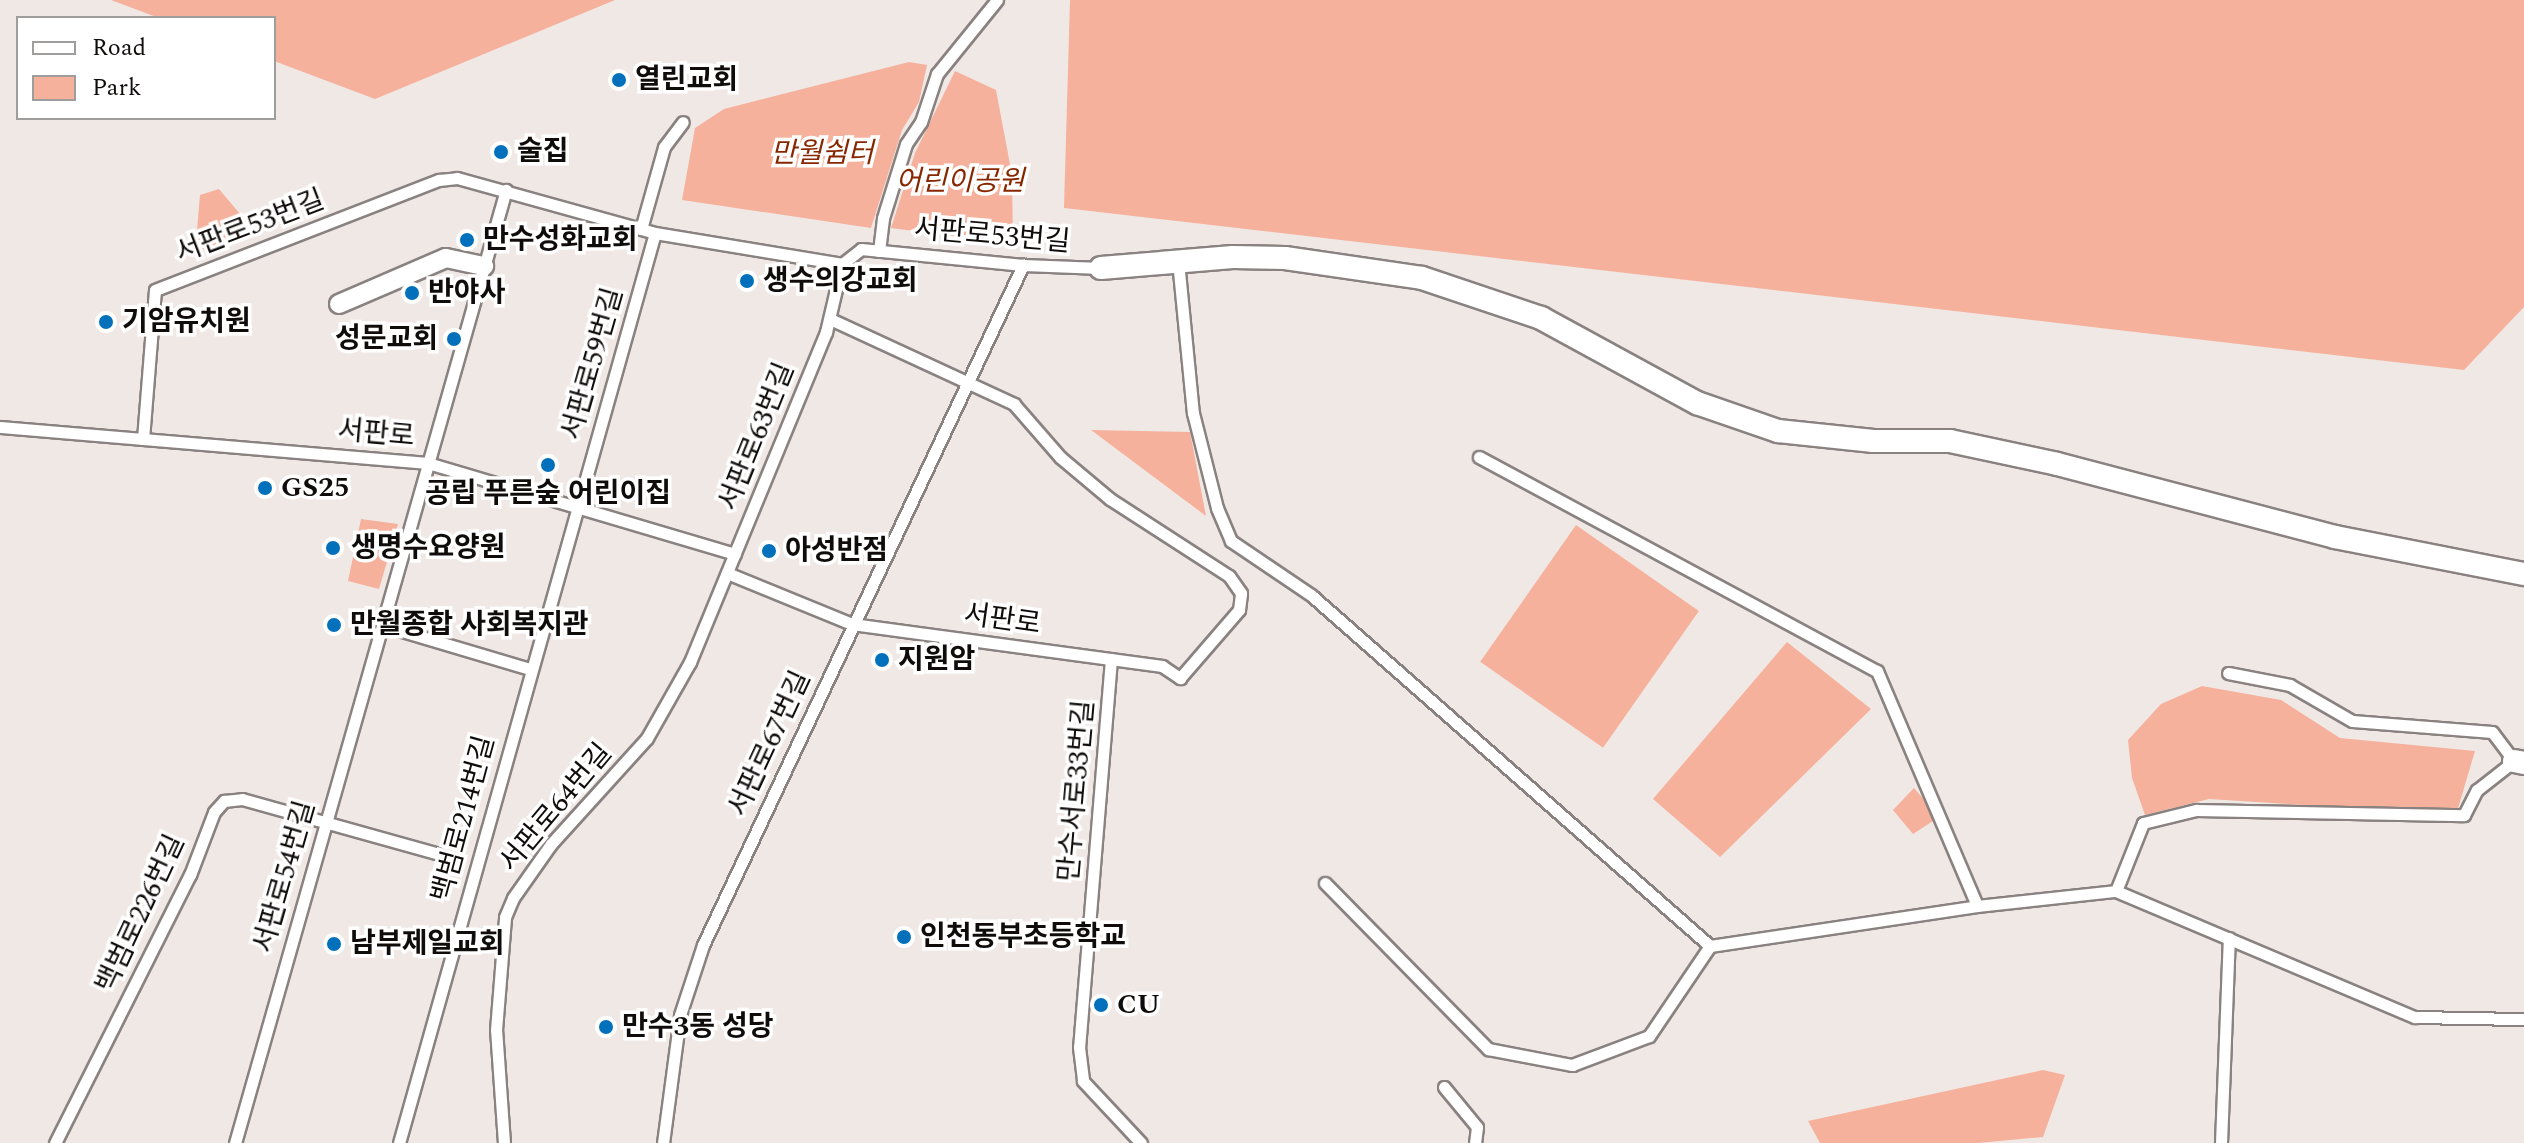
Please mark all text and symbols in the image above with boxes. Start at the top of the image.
legend [16,16,276,120]
text: Road [92,30,146,66]
place label: 열린교회 [635,63,738,97]
text: Park [92,70,142,106]
marker: 열린교회 [610,71,628,89]
place label: 술집 [517,135,569,169]
park label: 만월쉼터 [770,137,874,171]
marker: 술집 [492,143,510,161]
park label: 어린이공원 [896,165,1024,199]
street label: 서판로53번길 [171,183,329,271]
street label: 서판로53번길 [912,212,1072,260]
place label: 만수성화교회 [483,223,638,257]
marker: 만수성화교회 [458,231,476,249]
place label: 생수의강교회 [763,264,918,298]
marker: 생수의강교회 [738,272,756,290]
place label: 반야사 [428,276,505,310]
marker: 반야사 [403,284,421,302]
street label: 서판로59번길 [555,284,631,444]
place label: 기암유치원 [122,305,251,339]
marker: 기암유치원 [97,313,115,331]
place label: 성문교회 [335,322,438,356]
marker: 성문교회 [445,330,463,348]
street label: 서판로63번길 [712,358,802,516]
street label: 서판로 [336,414,416,454]
marker: 공립 푸른숲 어린이집 [539,456,557,474]
place label: GS25 [281,471,350,505]
place label: 공립 푸른숲 어린이집 [425,477,671,511]
marker: GS25 [256,479,274,497]
place label: 생명수요양원 [351,531,506,565]
place label: 아성반점 [785,534,888,568]
marker: 생명수요양원 [322,537,344,559]
marker: 아성반점 [760,542,778,560]
street label: 서판로 [961,598,1043,642]
place label: 만월종합 사회복지관 [350,608,589,642]
marker: 만월종합 사회복지관 [325,616,343,634]
place label: 지원암 [898,643,975,677]
marker: 지원암 [873,651,891,669]
street label: 서판로67번길 [722,666,818,822]
street label: 만수서로33번길 [1052,699,1102,883]
street label: 백범로214번길 [426,732,502,906]
street label: 서판로64번길 [493,737,619,879]
street label: 서판로54번길 [247,797,323,957]
street label: 백범로226번길 [90,830,192,998]
place label: 인천동부초등학교 [920,920,1126,954]
place label: 남부제일교회 [350,927,505,961]
marker: 인천동부초등학교 [895,928,913,946]
marker: 남부제일교회 [325,935,343,953]
place label: CU [1117,988,1160,1022]
marker: CU [1092,996,1110,1014]
place label: 만수3동 성당 [622,1010,774,1044]
marker: 만수3동 성당 [597,1018,615,1036]

